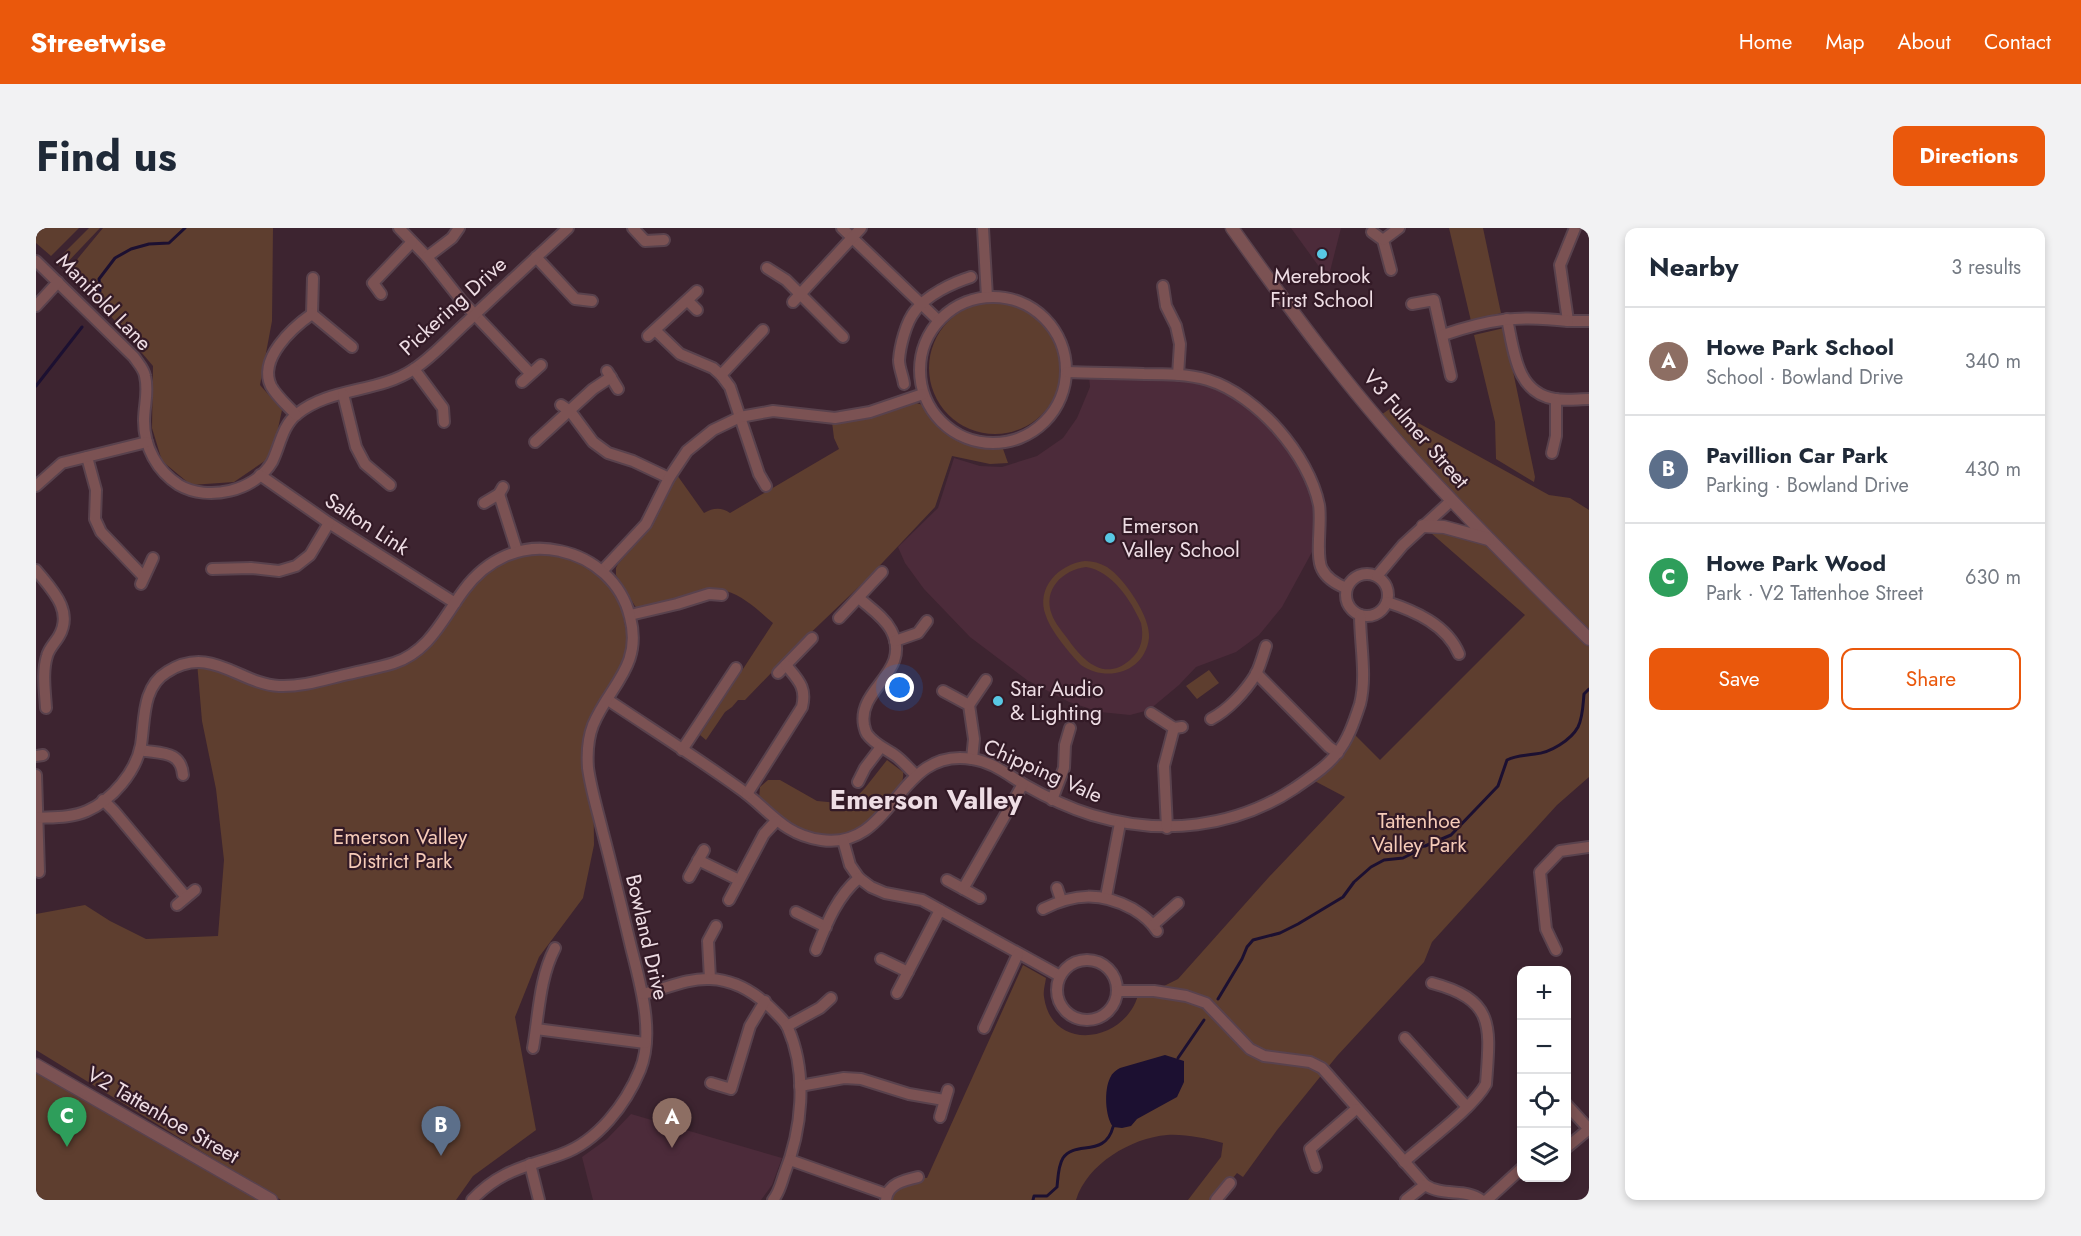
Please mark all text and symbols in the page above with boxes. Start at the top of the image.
text: Streetwise [30,22,166,63]
text: Home [1739,27,1792,57]
text: Map [1825,27,1865,57]
text: About [1898,27,1951,57]
text: Contact [1984,27,2051,57]
text: Find us [36,126,177,187]
button: Directions [1893,126,2045,186]
street label: Manifold Lane [50,246,159,358]
marker: Merebrook First School [1315,247,1329,261]
text: Nearby [1649,248,1738,286]
street label: Pickering Drive [393,249,513,362]
text: 3 results [1951,253,2021,282]
place label: Merebrook First School [1270,261,1374,315]
text: Howe Park School [1706,331,1894,363]
text: A [1661,347,1676,376]
text: 340 m [1965,347,2021,376]
street label: V3 Fulmer Street [1356,363,1476,495]
text: School · Bowland Drive [1706,363,1903,392]
text: Pavillion Car Park [1706,439,1888,471]
text: B [1662,455,1675,484]
text: 430 m [1965,455,2021,484]
text: Parking · Bowland Drive [1706,471,1909,500]
street label: Salton Link [319,485,416,563]
place label: Emerson Valley School [1122,511,1240,565]
marker: Emerson Valley School [1103,531,1117,545]
text: Howe Park Wood [1706,547,1886,579]
text: C [1661,563,1676,592]
text: 630 m [1965,563,2021,592]
text: Park · V2 Tattenhoe Street [1706,579,1923,608]
button: Save [1649,648,1829,710]
button: Share [1841,648,2021,710]
your location [885,673,914,702]
place label: Star Audio & Lighting [1010,674,1104,728]
marker: Star Audio & Lighting [991,694,1005,708]
street label: Chipping Vale [979,731,1107,811]
district label: Emerson Valley [830,780,1023,819]
park label: Tattenhoe Valley Park [1372,806,1467,860]
park label: Emerson Valley District Park [333,822,468,876]
street label: Bowland Drive [618,871,676,1003]
map controls [1517,966,1571,1182]
button: + [1517,966,1571,1020]
button: − [1517,1020,1571,1074]
street label: V2 Tattenhoe Street [81,1059,245,1171]
button: locate [1517,1074,1571,1128]
pin: C [48,1098,87,1147]
pin: A [652,1098,692,1148]
pin: B [422,1106,460,1156]
button: layers [1517,1128,1571,1182]

